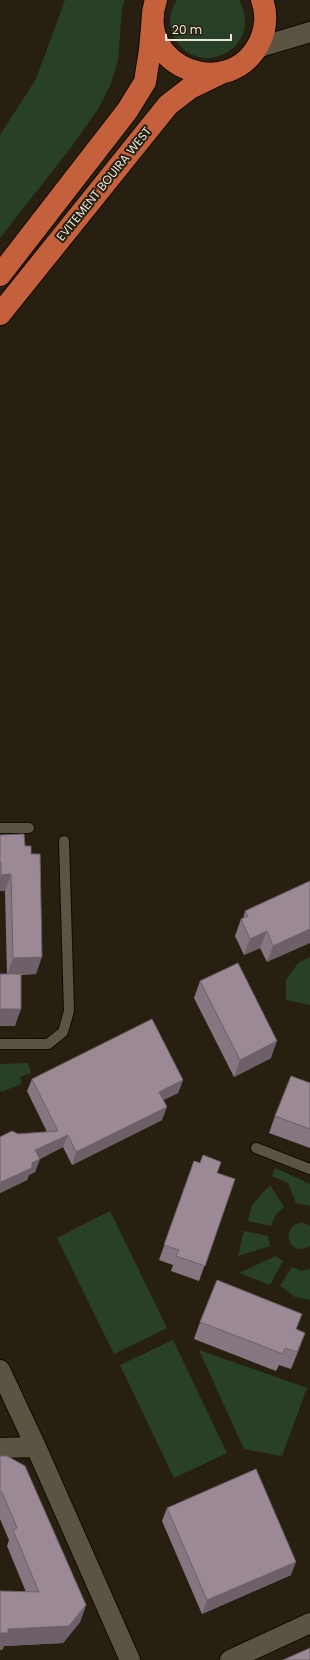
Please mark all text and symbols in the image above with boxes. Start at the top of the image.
scale bar [166,16,231,42]
text: 20 m [172,21,202,38]
street label: EVITEMENT BOUIRA WEST [52,123,155,244]

